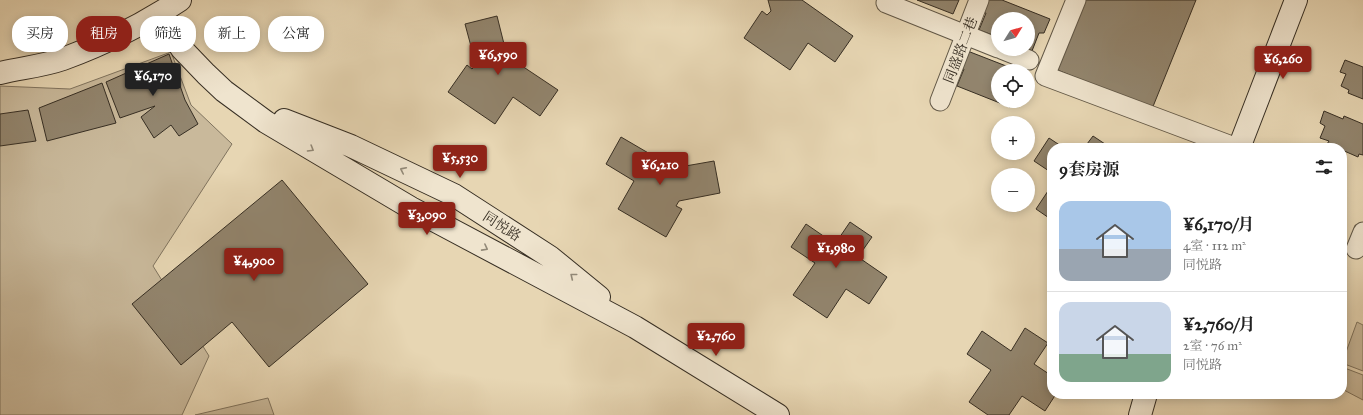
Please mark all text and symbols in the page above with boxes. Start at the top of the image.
north arrow [991,12,1035,56]
map controls [991,12,1035,212]
street label: 同盛路二巷 [940,14,981,86]
chip: 买房 [12,16,68,52]
chip: 租房 [76,16,132,52]
chip: 筛选 [140,16,196,52]
chip: 新上 [204,16,260,52]
chip: 公寓 [268,16,324,52]
pin: ¥6,590 [465,42,531,76]
pin: ¥6,260 [1250,46,1316,80]
text: ¥6,590 [479,47,517,63]
text: ¥6,260 [1263,51,1303,67]
pin: ¥6,170 [120,63,186,97]
button: locate [991,64,1035,108]
text: ¥6,170 [134,68,172,84]
button: + [991,116,1035,160]
one-way arrow [307,144,314,151]
pin: ¥5,530 [427,145,493,179]
text: ¥5,530 [442,150,478,166]
pin: ¥6,210 [627,152,693,186]
icon: filters [1313,156,1335,178]
text: ¥6,210 [641,157,679,173]
text: 9套房源 [1059,159,1119,180]
one-way arrow [400,167,408,175]
button: − [991,168,1035,212]
pin: ¥3,090 [394,202,460,236]
text: ¥3,090 [407,207,447,223]
street label: 同悦路 [479,208,524,245]
text: ¥6,170/月 [1183,214,1255,235]
icon: home [1091,217,1139,265]
pin: ¥1,980 [803,235,869,269]
text: 4室 · 112 m² [1183,238,1246,254]
text: ¥1,980 [817,240,855,256]
one-way arrow [481,243,488,250]
pin: ¥4,900 [221,248,287,282]
text: ¥4,900 [233,253,275,269]
text: 同悦路 [1183,257,1222,273]
one-way arrow [570,274,577,281]
text: ¥2,760/月 [1183,314,1256,335]
icon: home [1091,318,1139,366]
pin: ¥2,760 [683,323,749,357]
text: ¥2,760 [697,328,735,344]
text: 2室 · 76 m² [1183,338,1242,354]
text: 同悦路 [1183,357,1222,373]

